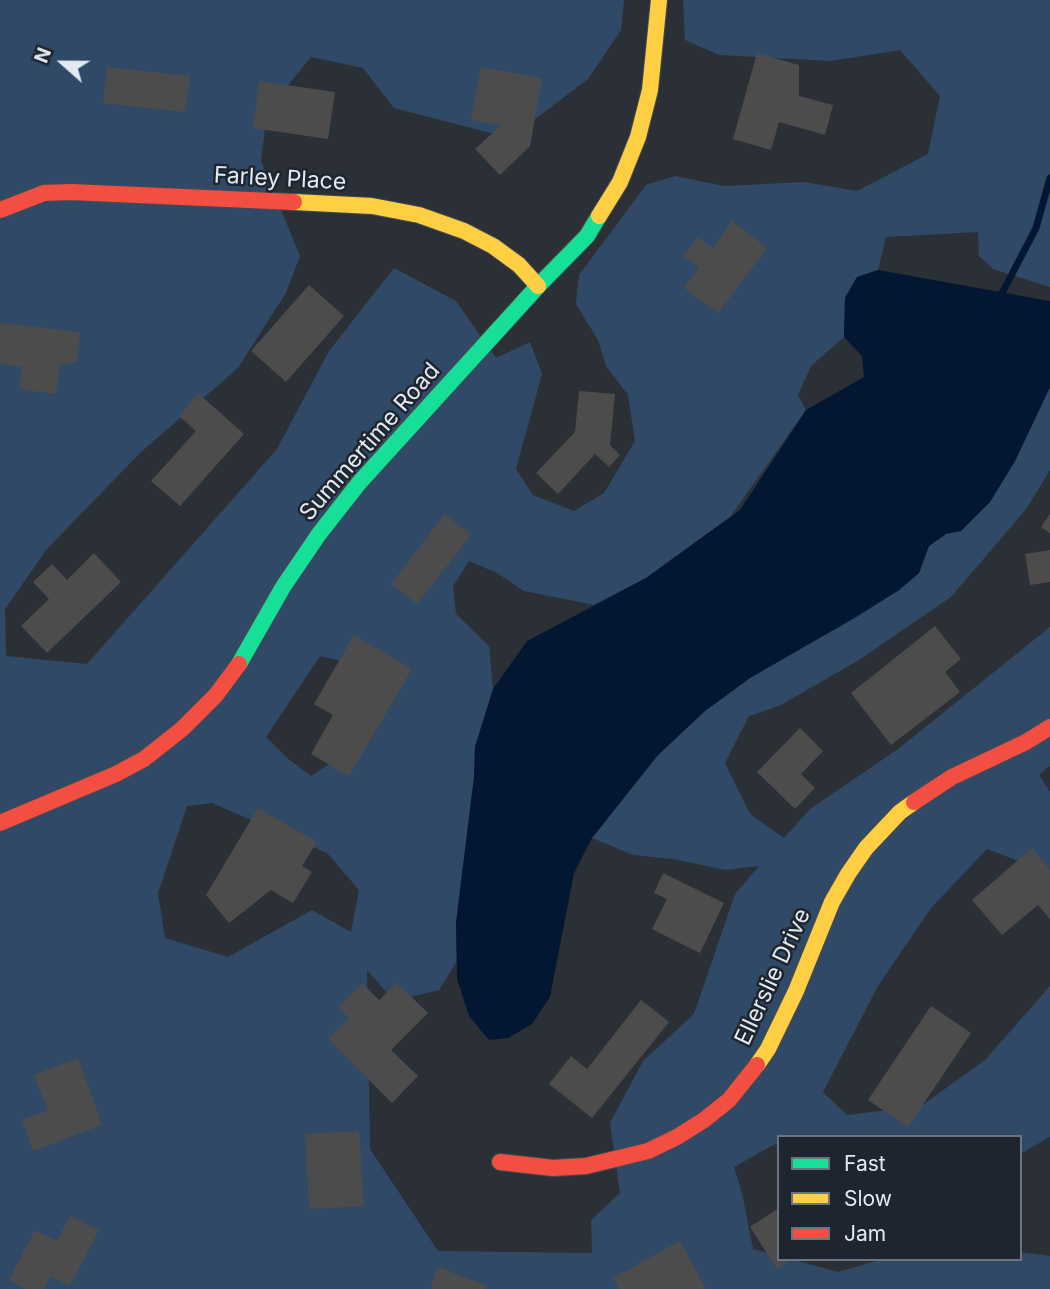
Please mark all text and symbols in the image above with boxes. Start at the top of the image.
north arrow [28,28,98,98]
text: N [30,44,56,66]
street label: Farley Place [213,162,347,196]
street label: Summertime Road [294,358,446,526]
street label: Ellerslie Drive [729,904,817,1050]
legend [777,1135,1022,1261]
text: Fast [844,1151,886,1176]
text: Slow [844,1186,892,1211]
text: Jam [844,1221,886,1246]

